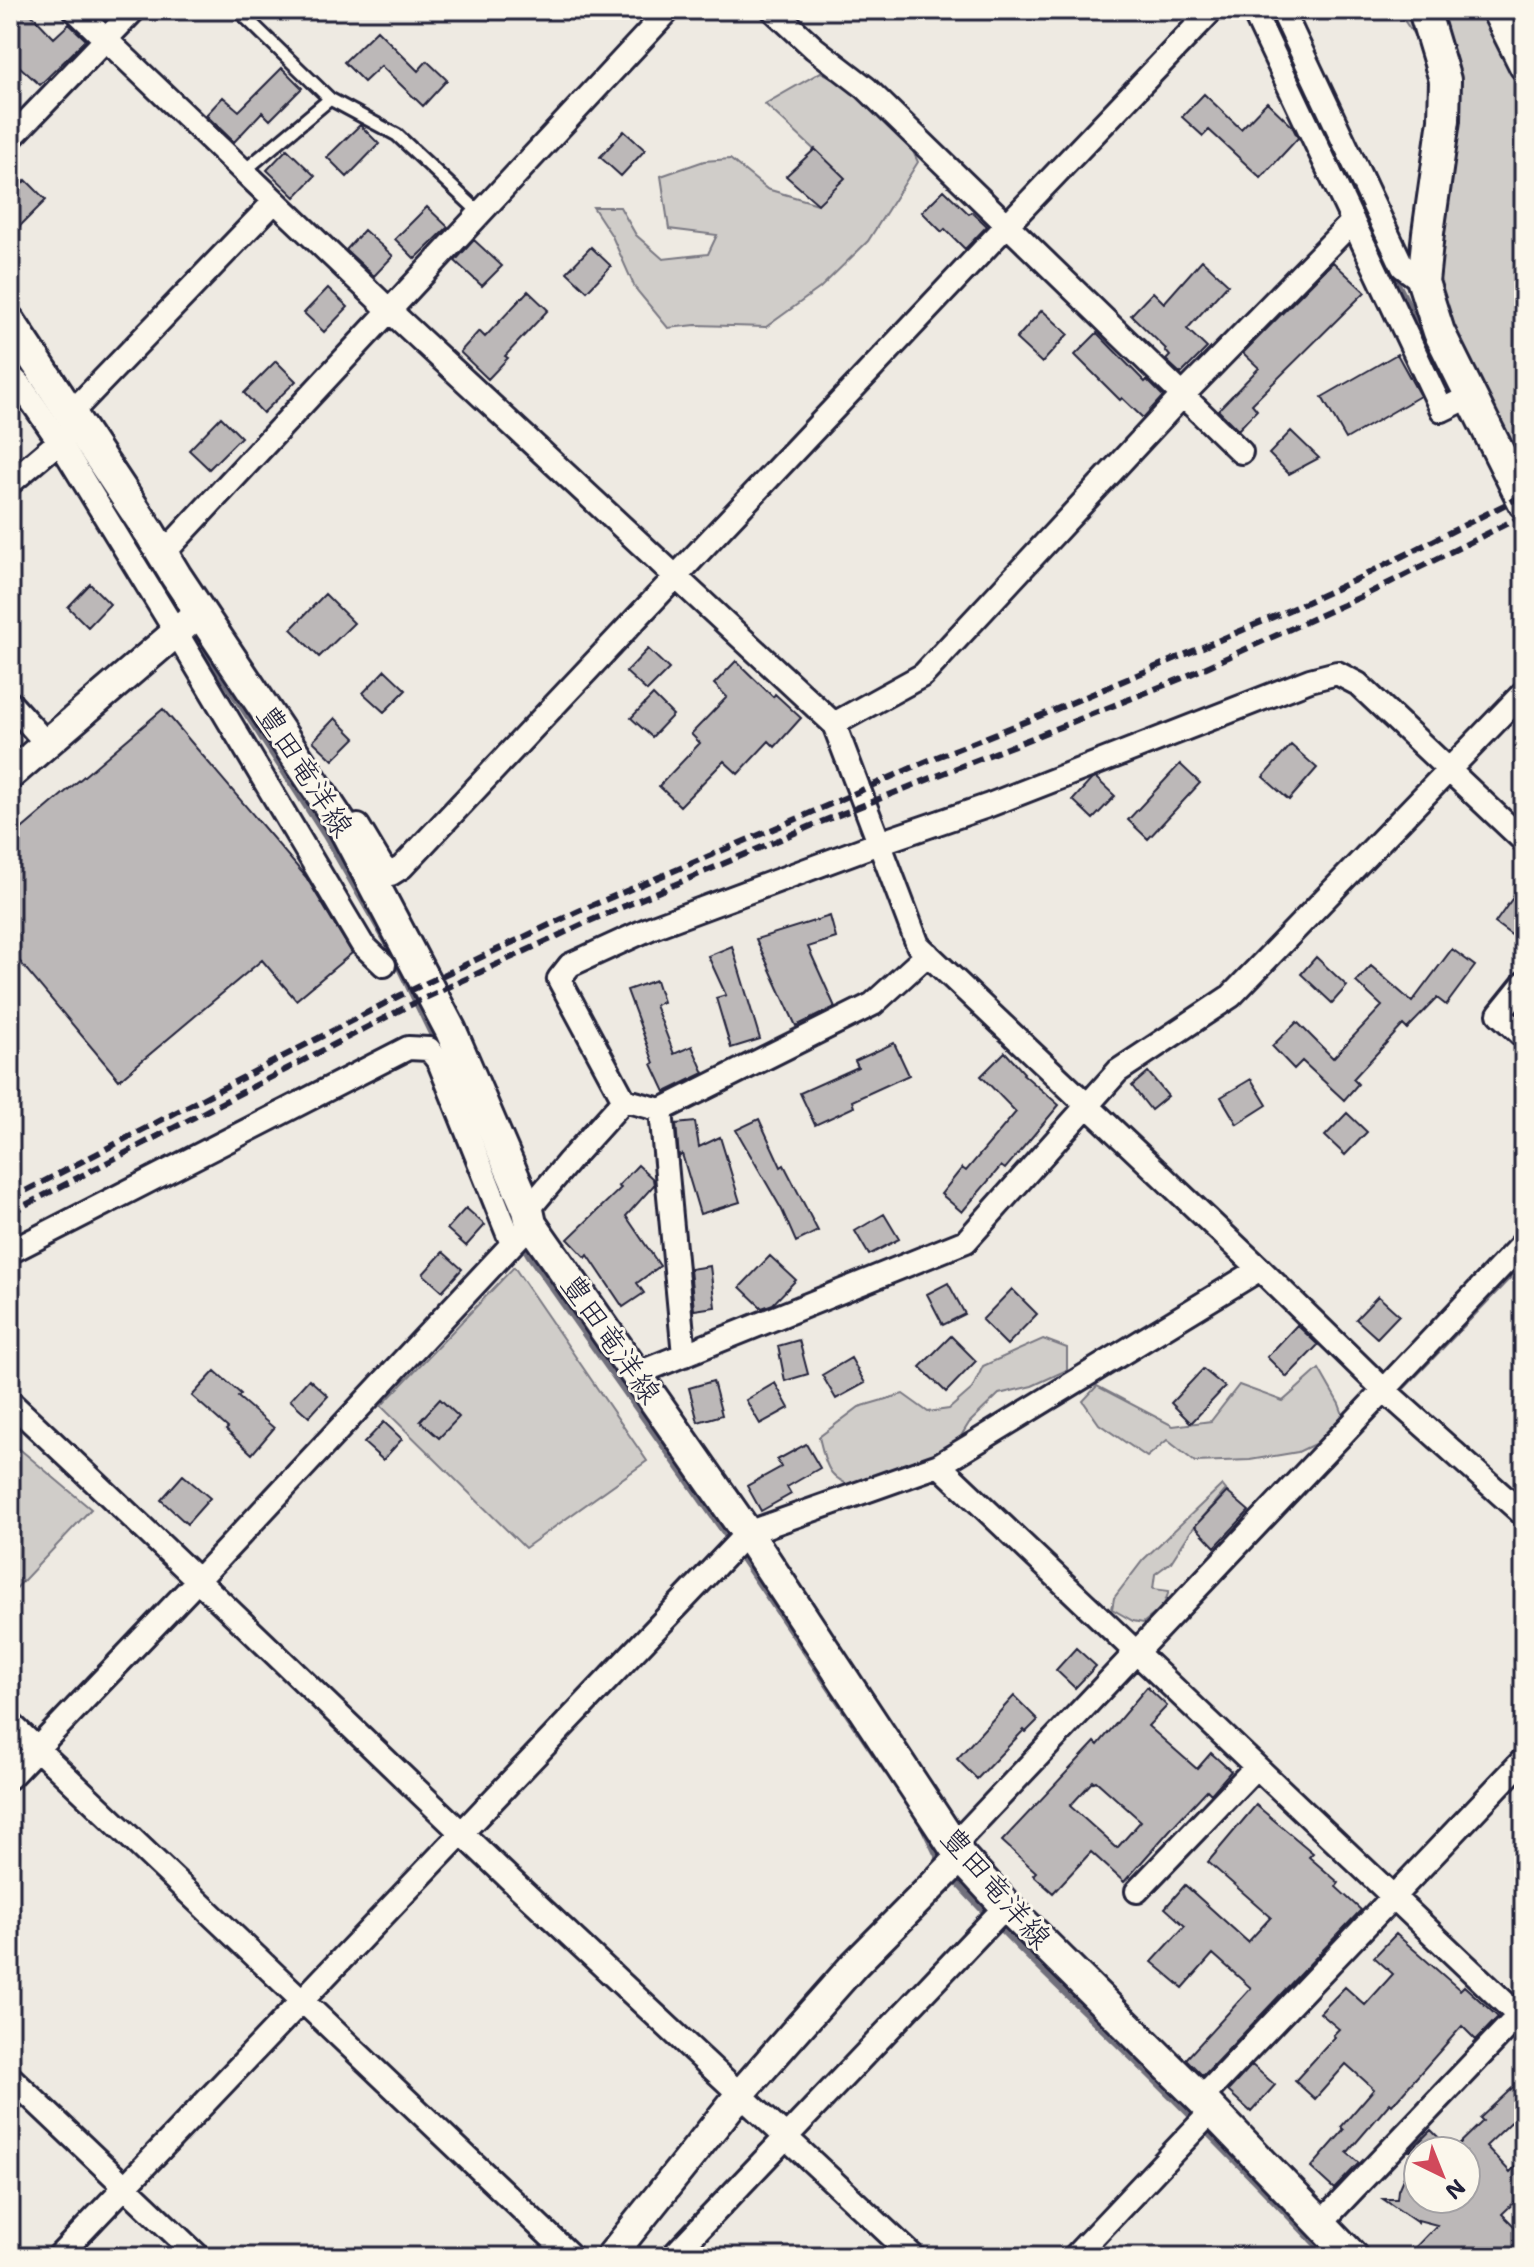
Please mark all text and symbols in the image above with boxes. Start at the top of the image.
street label: 豊田竜洋線 [247,697,363,845]
street label: 豊田竜洋線 [552,1266,671,1412]
street label: 豊田竜洋線 [932,1818,1061,1958]
north arrow [1402,2135,1482,2215]
text: N [1439,2173,1472,2206]

